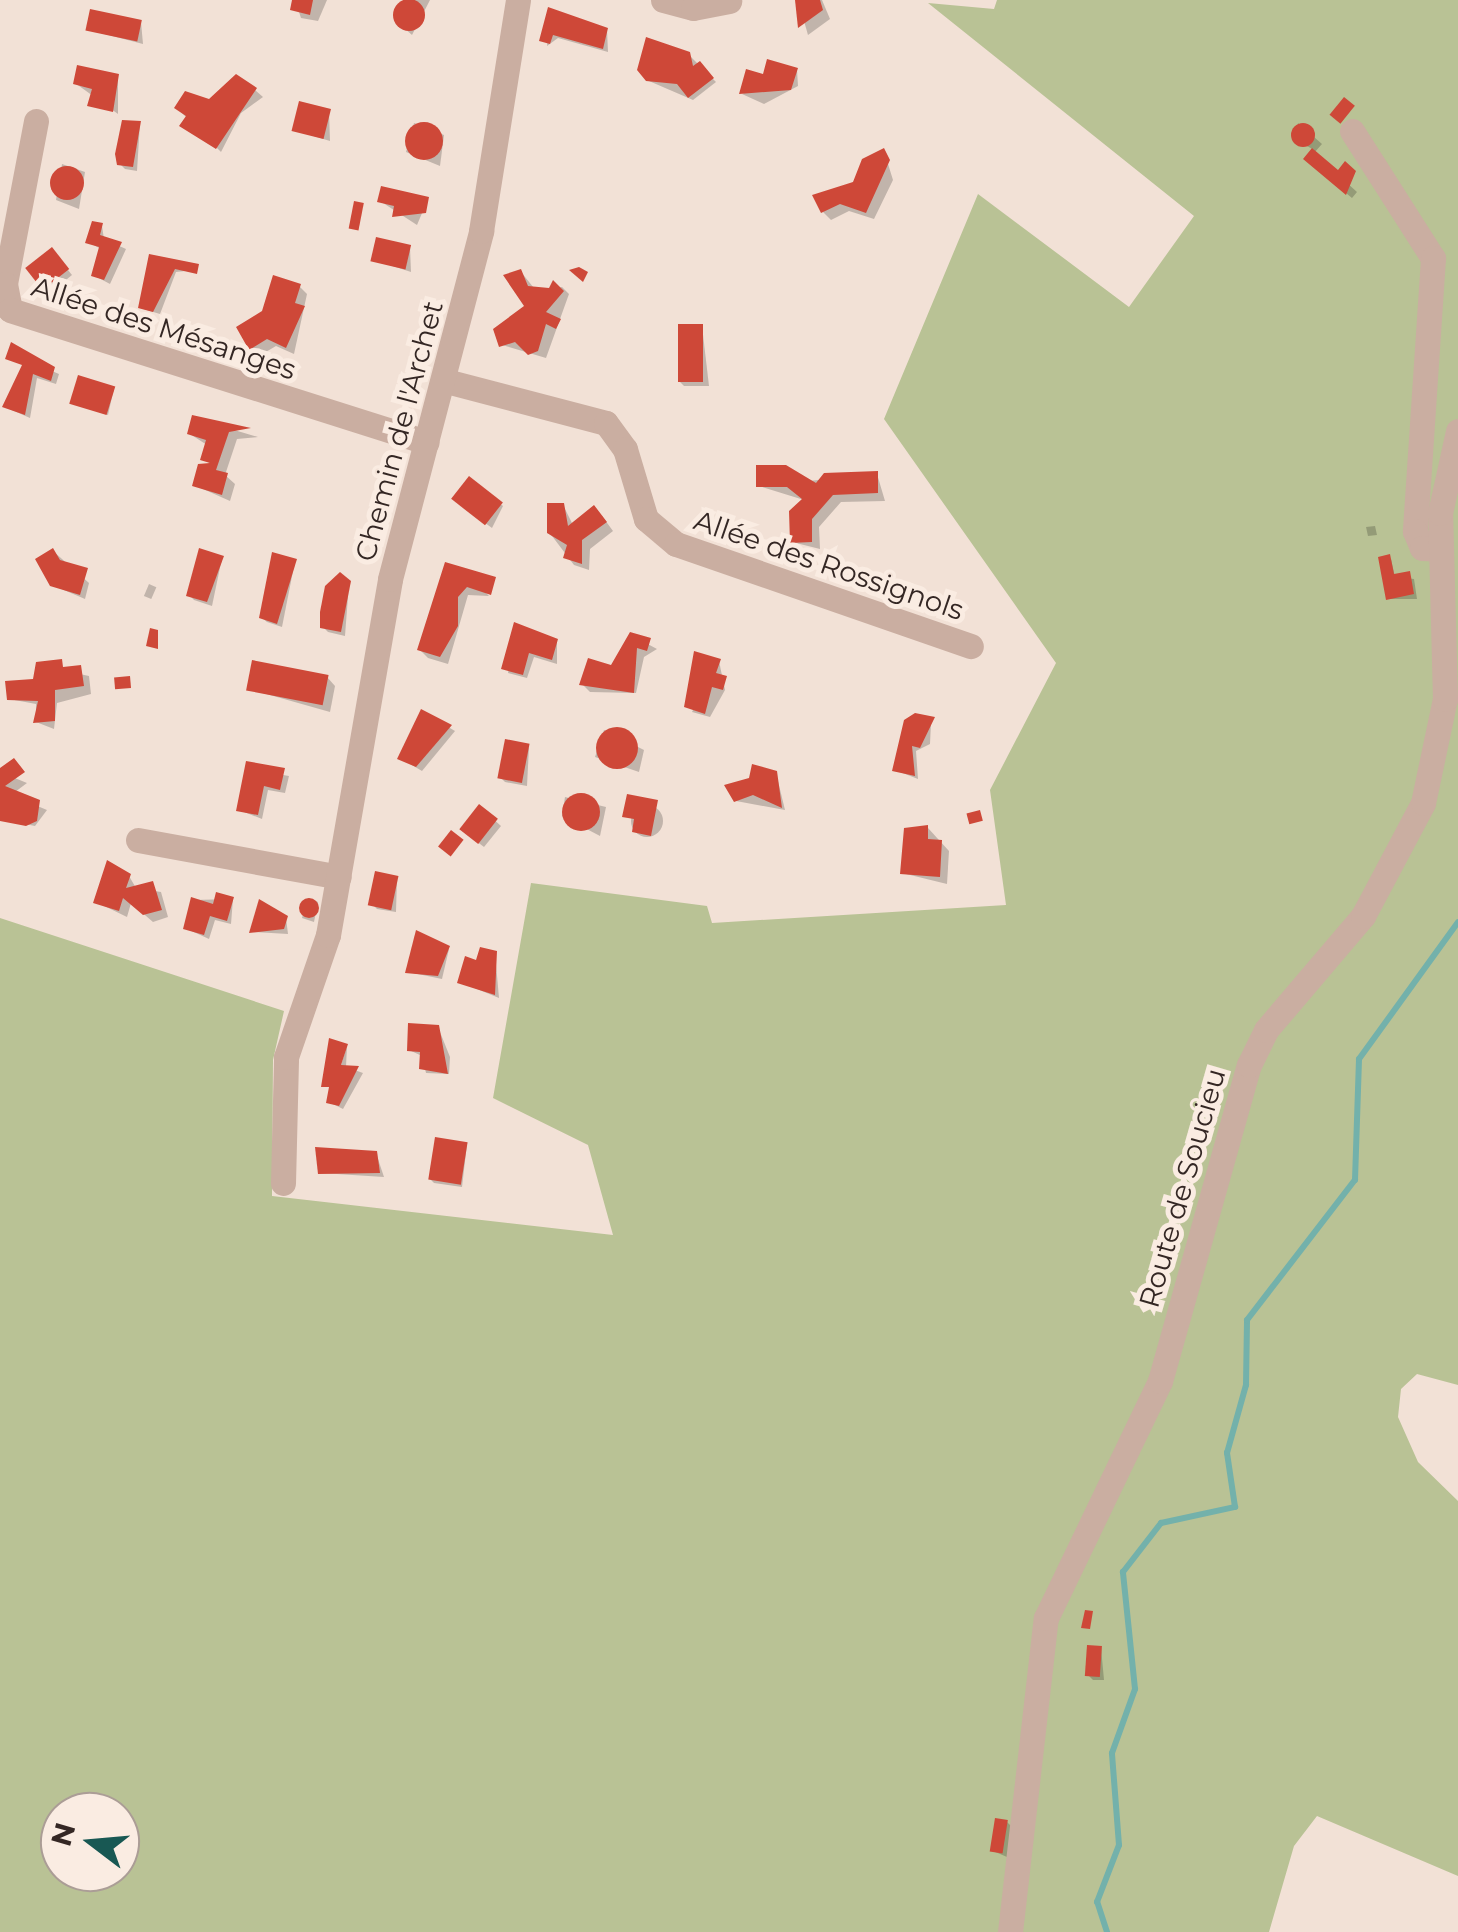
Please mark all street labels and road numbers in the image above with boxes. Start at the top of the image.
street label: Allée des Mésanges [28,269,300,387]
street label: Chemin de l'Archet [348,297,450,565]
street label: Allée des Rossignols [690,503,968,627]
street label: Route de Soucieu [1132,1064,1232,1312]

